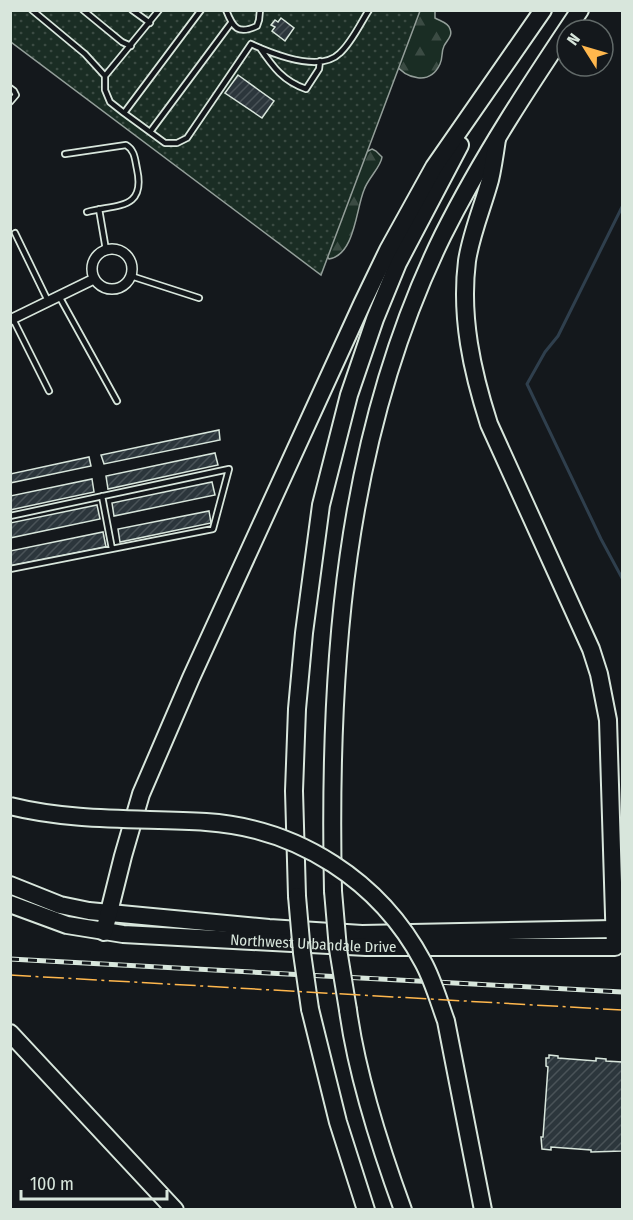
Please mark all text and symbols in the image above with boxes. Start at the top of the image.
north arrow [555,18,615,78]
text: N [563,30,584,49]
street label: Northwest Urbandale Drive [230,931,396,956]
scale bar [21,1163,166,1201]
text: 100 m [30,1173,74,1195]

